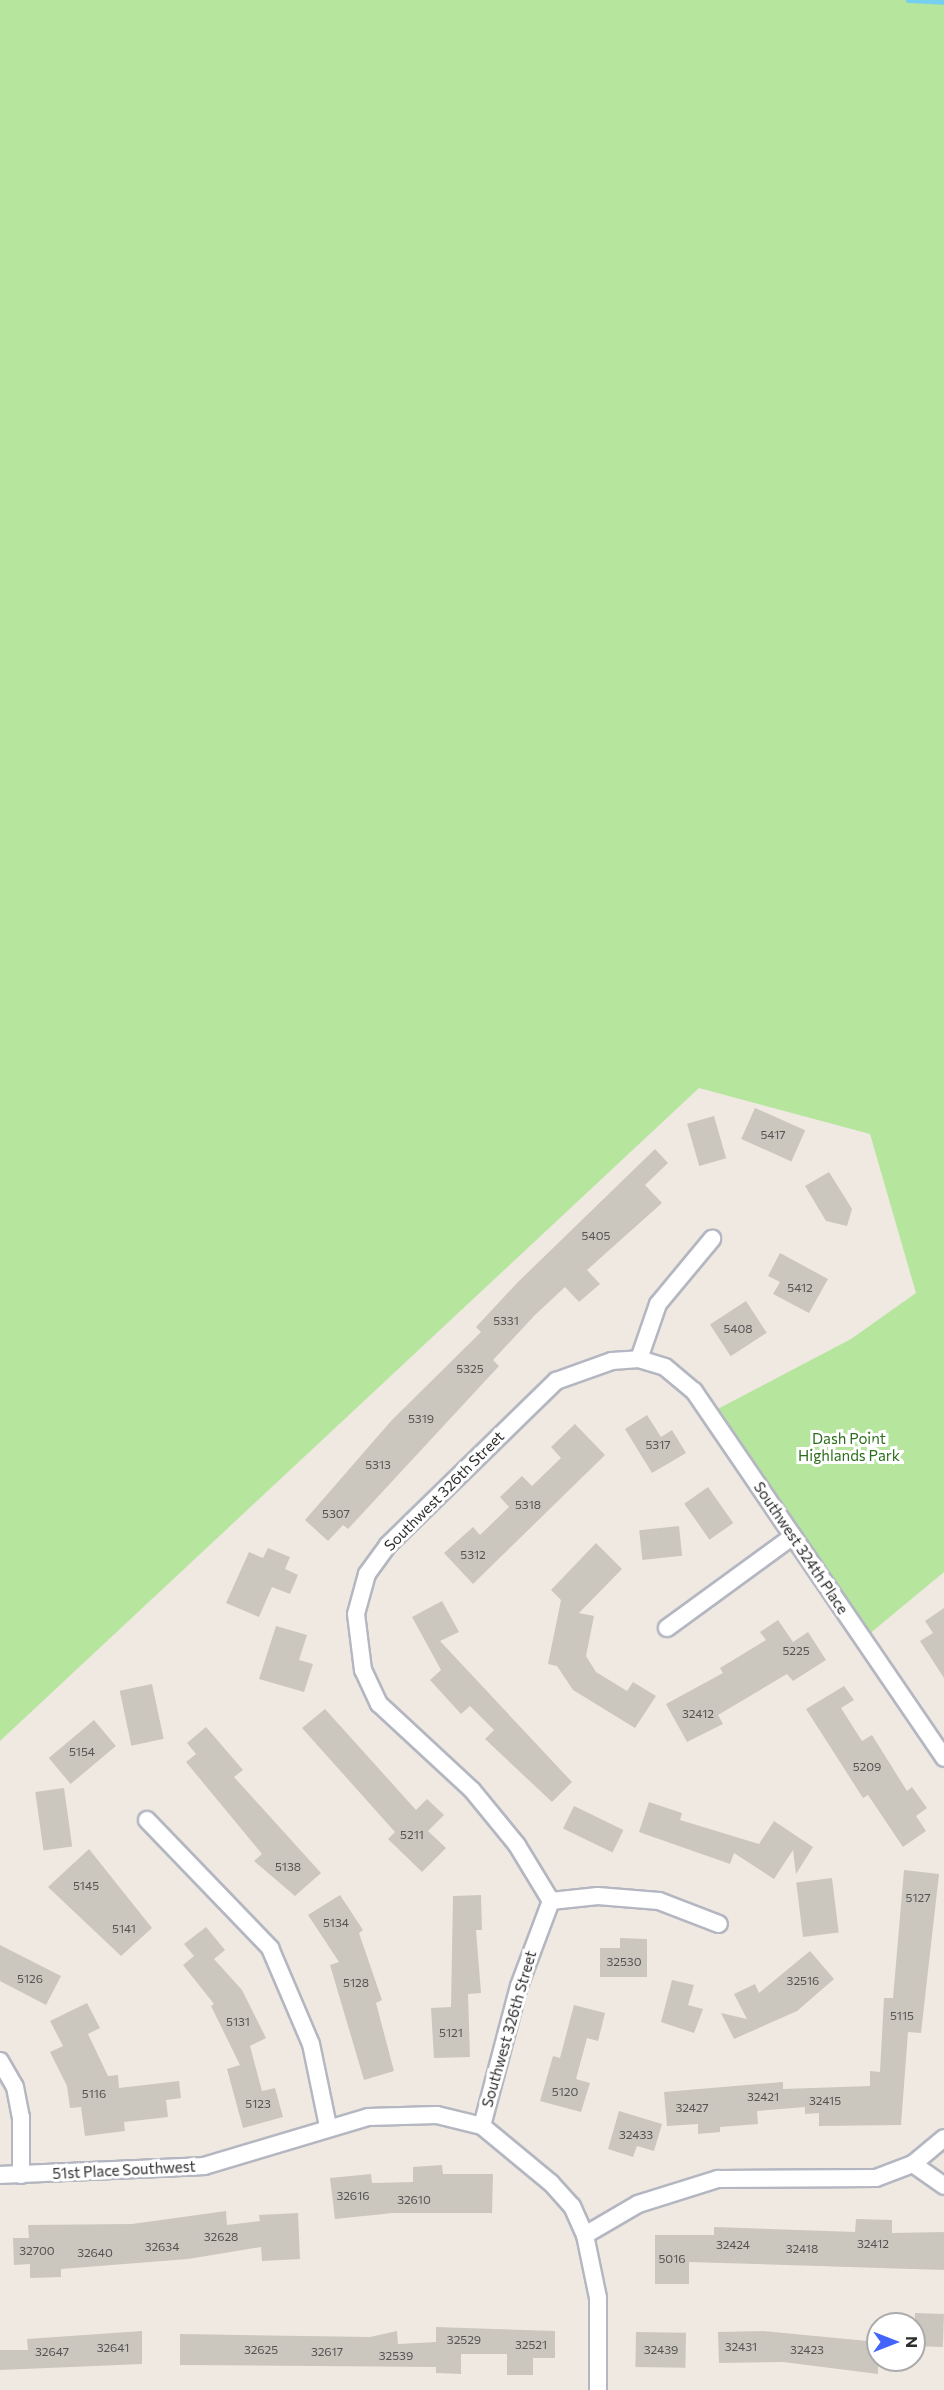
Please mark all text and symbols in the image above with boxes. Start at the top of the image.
house number: 5417 [760,1128,786,1142]
house number: 5405 [582,1229,610,1243]
house number: 5412 [787,1281,813,1295]
house number: 5331 [493,1314,519,1328]
house number: 5408 [723,1322,753,1336]
house number: 5325 [456,1362,484,1376]
house number: 5319 [408,1412,434,1426]
street label: Southwest 326th Street [380,1427,508,1555]
park label: Dash Point Highlands Park [798,1429,900,1464]
house number: 5317 [645,1438,671,1452]
house number: 5313 [365,1458,391,1472]
street label: Southwest 324th Place [750,1478,852,1618]
house number: 5318 [515,1498,541,1512]
house number: 5307 [322,1507,350,1521]
house number: 5312 [460,1548,486,1562]
house number: 5225 [782,1644,810,1658]
house number: 32412 [682,1707,714,1721]
house number: 5154 [69,1745,95,1759]
house number: 5209 [853,1760,881,1774]
house number: 5211 [400,1828,424,1842]
house number: 5138 [275,1860,301,1874]
house number: 5145 [73,1879,99,1893]
house number: 5127 [906,1891,930,1905]
house number: 5134 [323,1916,349,1930]
house number: 5141 [112,1922,136,1936]
street label: Southwest 326th Street [478,1949,540,2109]
house number: 32530 [606,1955,642,1969]
house number: 5126 [17,1972,43,1986]
house number: 32516 [787,1974,819,1988]
house number: 5128 [343,1976,369,1990]
house number: 5115 [890,2009,914,2023]
house number: 5131 [226,2015,250,2029]
house number: 5121 [439,2026,463,2040]
house number: 5120 [552,2085,578,2099]
house number: 5116 [82,2087,106,2101]
house number: 32421 [747,2090,779,2104]
house number: 32415 [809,2094,841,2108]
house number: 5123 [245,2097,271,2111]
house number: 32427 [675,2101,709,2115]
house number: 32433 [619,2128,653,2142]
street label: 51st Place Southwest [52,2157,196,2183]
house number: 32616 [336,2189,370,2203]
house number: 32610 [397,2193,431,2207]
house number: 32628 [204,2230,238,2244]
house number: 32412 [857,2237,889,2251]
house number: 32424 [716,2238,750,2252]
house number: 32634 [145,2240,179,2254]
house number: 32418 [786,2242,818,2256]
house number: 32700 [19,2244,55,2258]
house number: 32640 [77,2246,113,2260]
house number: 5016 [658,2252,686,2266]
north arrow [866,2312,926,2372]
house number: 32529 [447,2333,481,2347]
text: N [903,2336,922,2348]
house number: 32521 [515,2338,547,2352]
house number: 32431 [725,2340,757,2354]
house number: 32641 [97,2341,129,2355]
house number: 32625 [244,2343,278,2357]
house number: 32439 [644,2343,678,2357]
house number: 32423 [790,2343,824,2357]
house number: 32647 [35,2345,69,2359]
house number: 32617 [311,2345,343,2359]
house number: 32539 [379,2349,413,2363]

